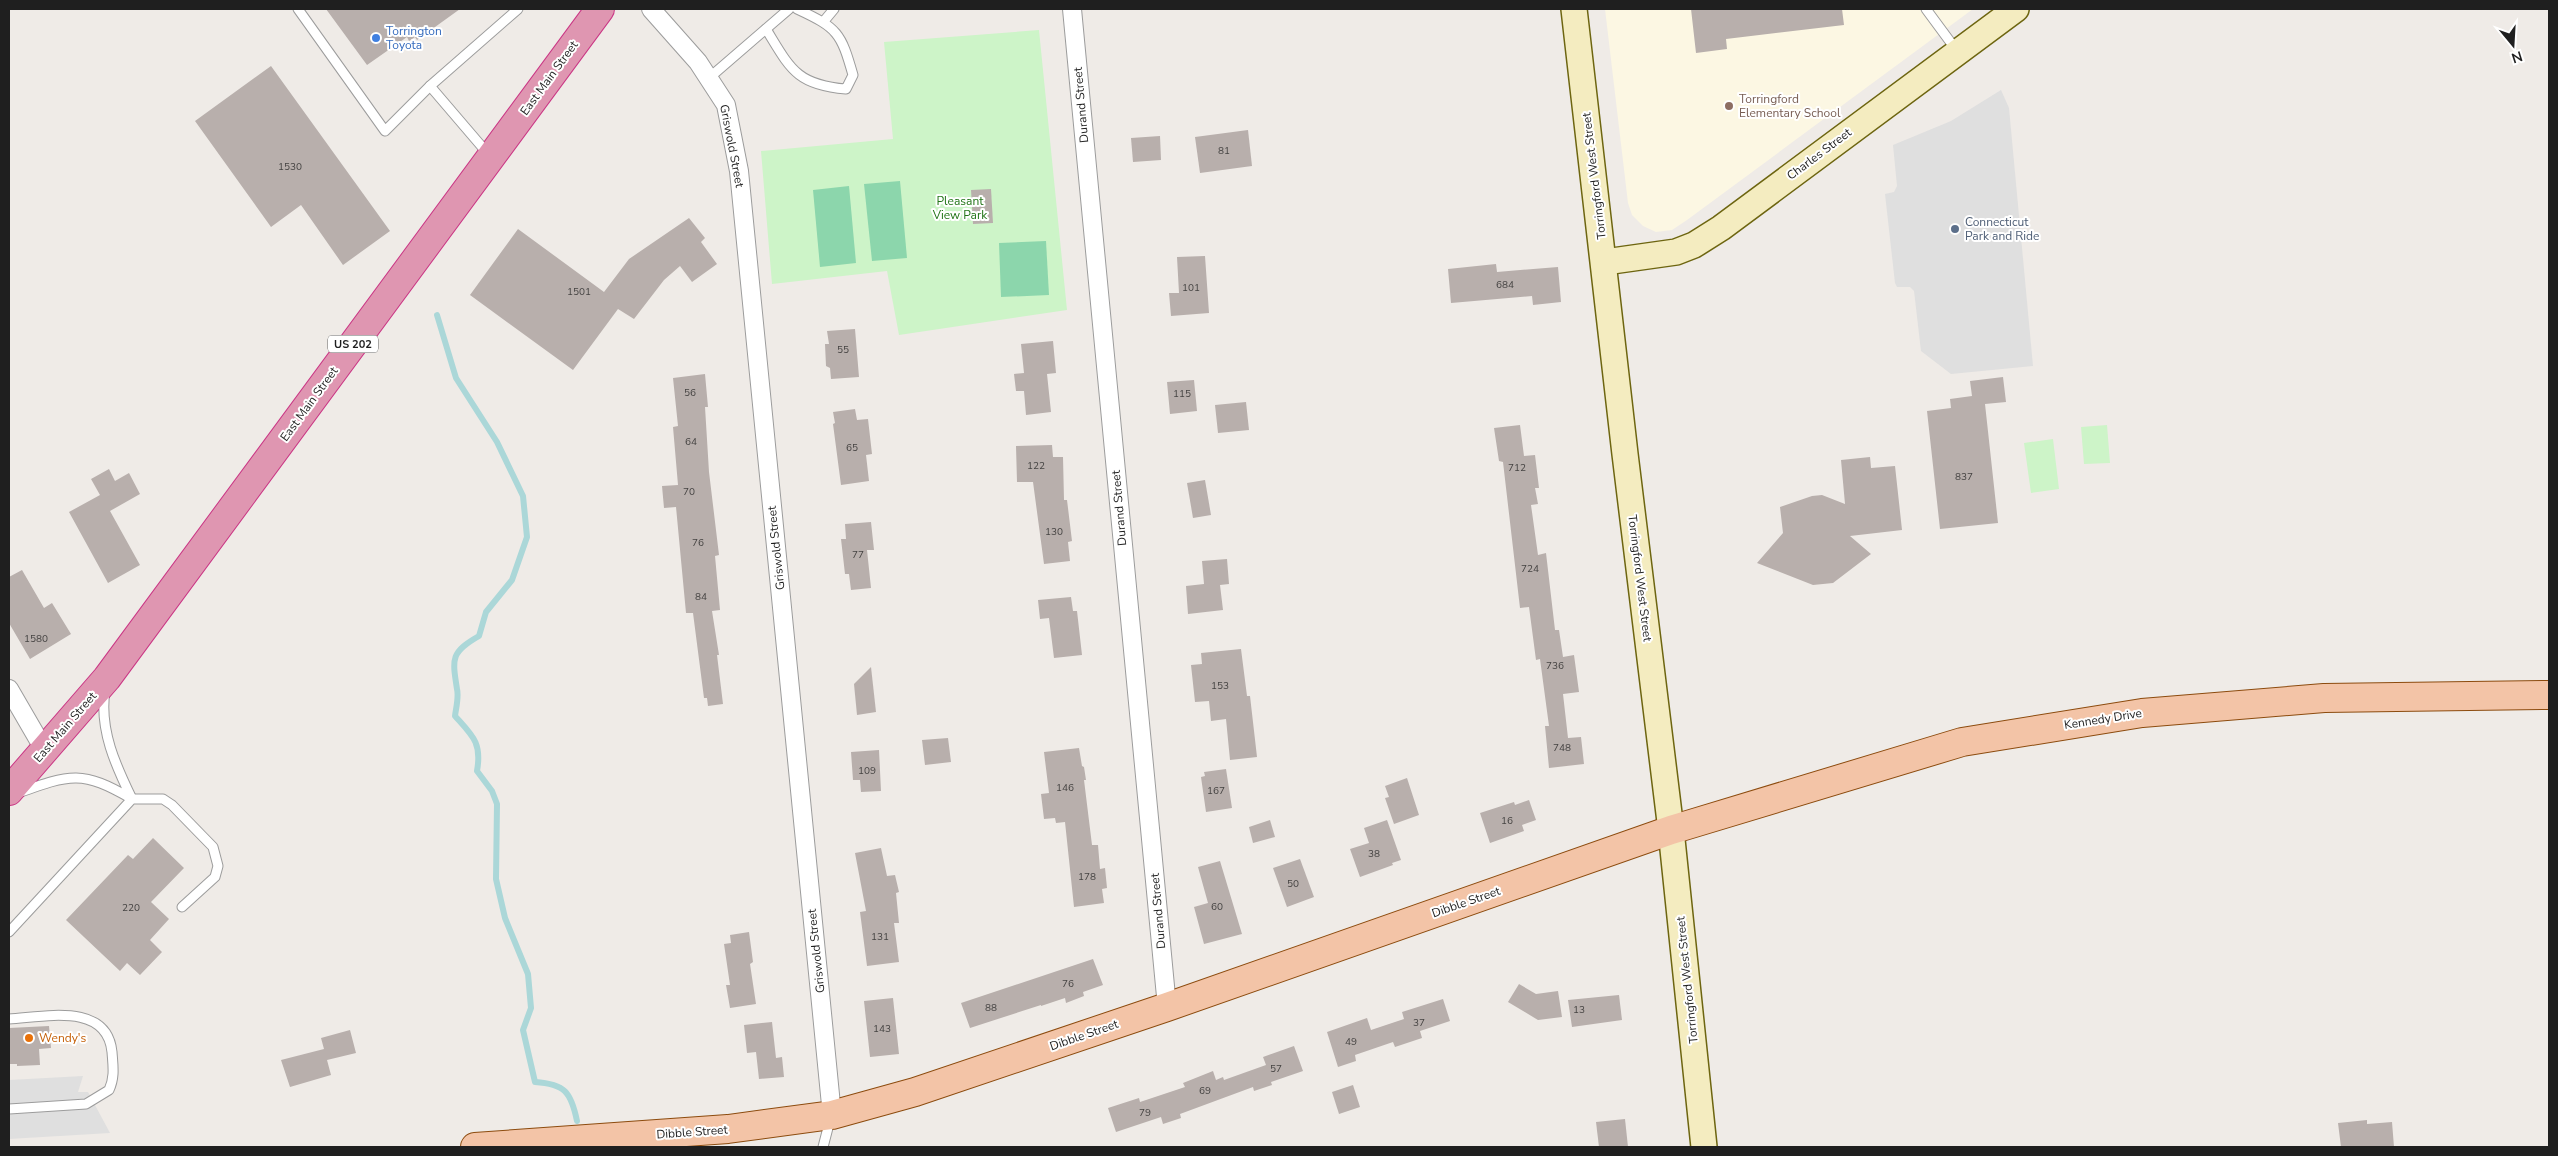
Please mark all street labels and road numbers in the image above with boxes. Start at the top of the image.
street label: East Main Street [517,37,582,118]
street label: Durand Street [1070,66,1092,143]
street label: Griswold Street [716,103,748,190]
street label: Torringford West Street [1578,111,1610,240]
street label: Charles Street [1783,124,1855,184]
road number: US 202 [328,336,378,352]
street label: East Main Street [277,363,342,444]
street label: Durand Street [1108,469,1130,546]
street label: Griswold Street [764,504,788,591]
street label: Torringford West Street [1624,514,1656,643]
street label: East Main Street [30,688,101,766]
street label: Kennedy Drive [2063,705,2143,733]
street label: Durand Street [1147,872,1169,949]
street label: Dibble Street [1430,883,1503,921]
street label: Griswold Street [804,907,828,994]
street label: Torringford West Street [1672,915,1702,1044]
street label: Dibble Street [1048,1016,1121,1054]
street label: Dibble Street [656,1121,729,1142]

